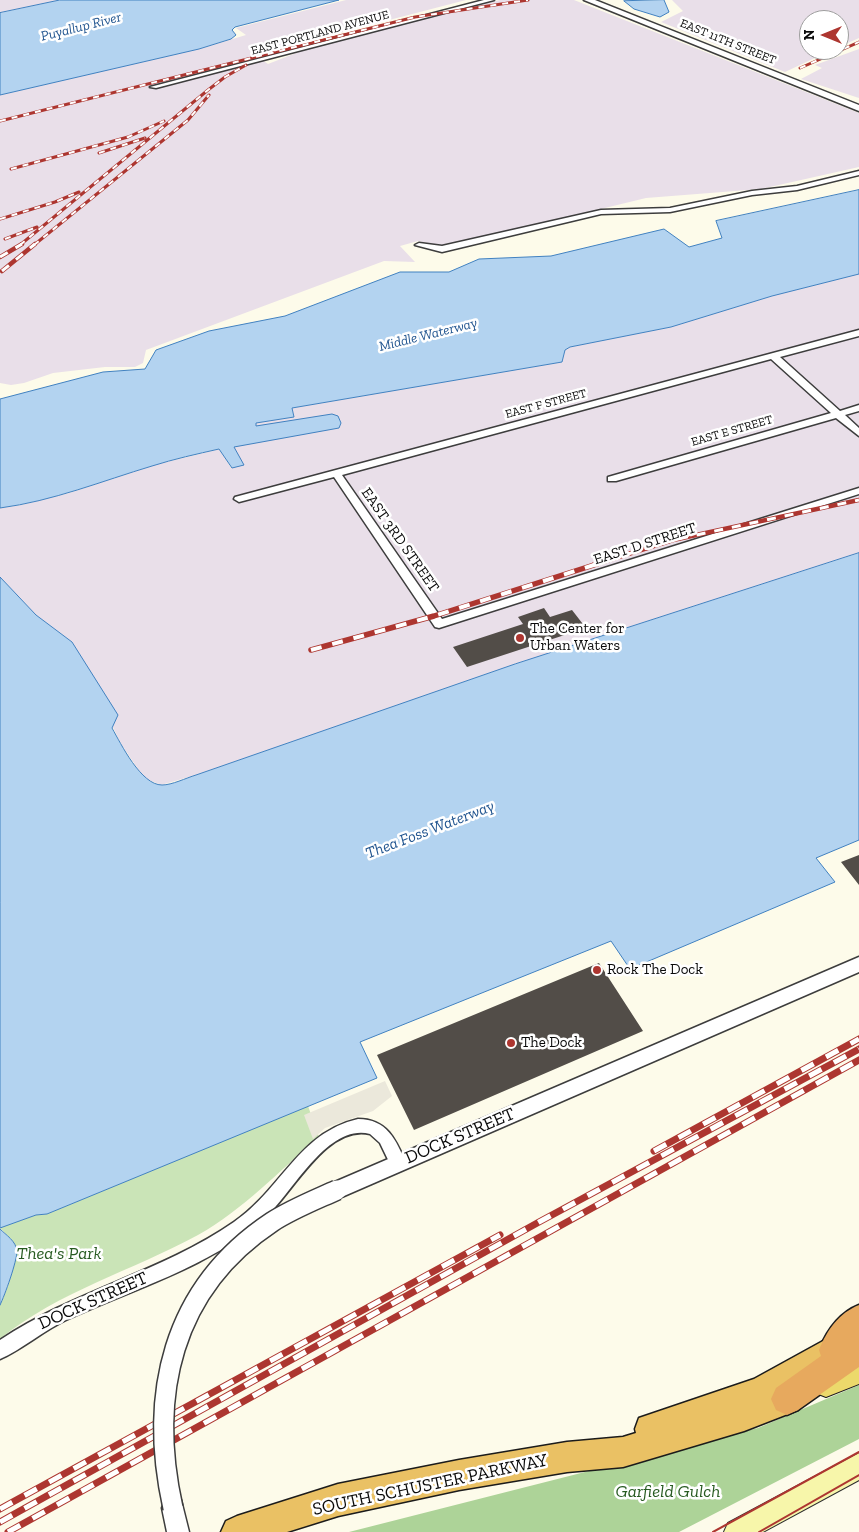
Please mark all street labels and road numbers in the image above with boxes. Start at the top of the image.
street label: EAST PORTLAND AVENUE [249,8,391,58]
street label: EAST 11TH STREET [678,16,778,68]
street label: EAST F STREET [504,386,588,422]
street label: EAST E STREET [690,413,774,449]
street label: EAST 3RD STREET [357,484,443,596]
street label: EAST D STREET [591,519,699,569]
street label: DOCK STREET [402,1103,518,1169]
street label: DOCK STREET [35,1267,151,1335]
street label: SOUTH SCHUSTER PARKWAY [311,1450,549,1520]

